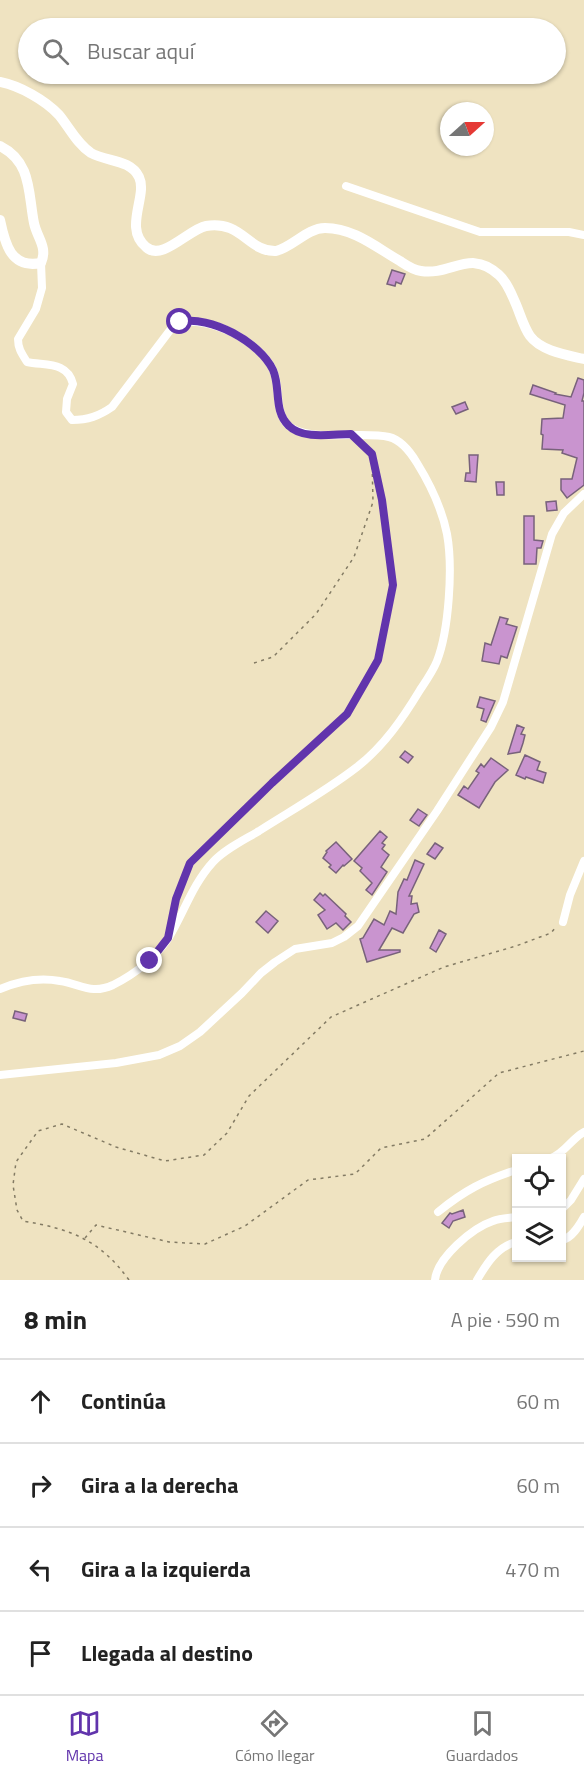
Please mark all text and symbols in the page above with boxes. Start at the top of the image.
search box [18,18,566,84]
text: Buscar aquí [87,34,195,68]
icon: search [39,35,72,68]
north arrow [440,102,494,156]
route start [166,308,192,334]
route end [136,947,162,973]
map controls [512,1154,566,1262]
button: locate [512,1154,566,1208]
button: layers [512,1208,566,1262]
text: 8 min [24,1300,87,1339]
text: A pie · 590 m [451,1304,560,1335]
text: Continúa [81,1384,166,1418]
icon: ahead [24,1385,57,1418]
text: 60 m [516,1386,560,1417]
text: Gira a la derecha [81,1468,238,1502]
icon: right [24,1469,57,1502]
text: 60 m [516,1470,560,1501]
text: Gira a la izquierda [81,1552,251,1586]
icon: left [24,1553,57,1586]
text: 470 m [505,1554,560,1585]
text: Llegada al destino [81,1636,253,1670]
icon: arrive [24,1637,57,1670]
tab: Mapa [66,1707,104,1767]
tab: Cómo llegar [235,1707,314,1767]
tab: Guardados [446,1707,518,1767]

